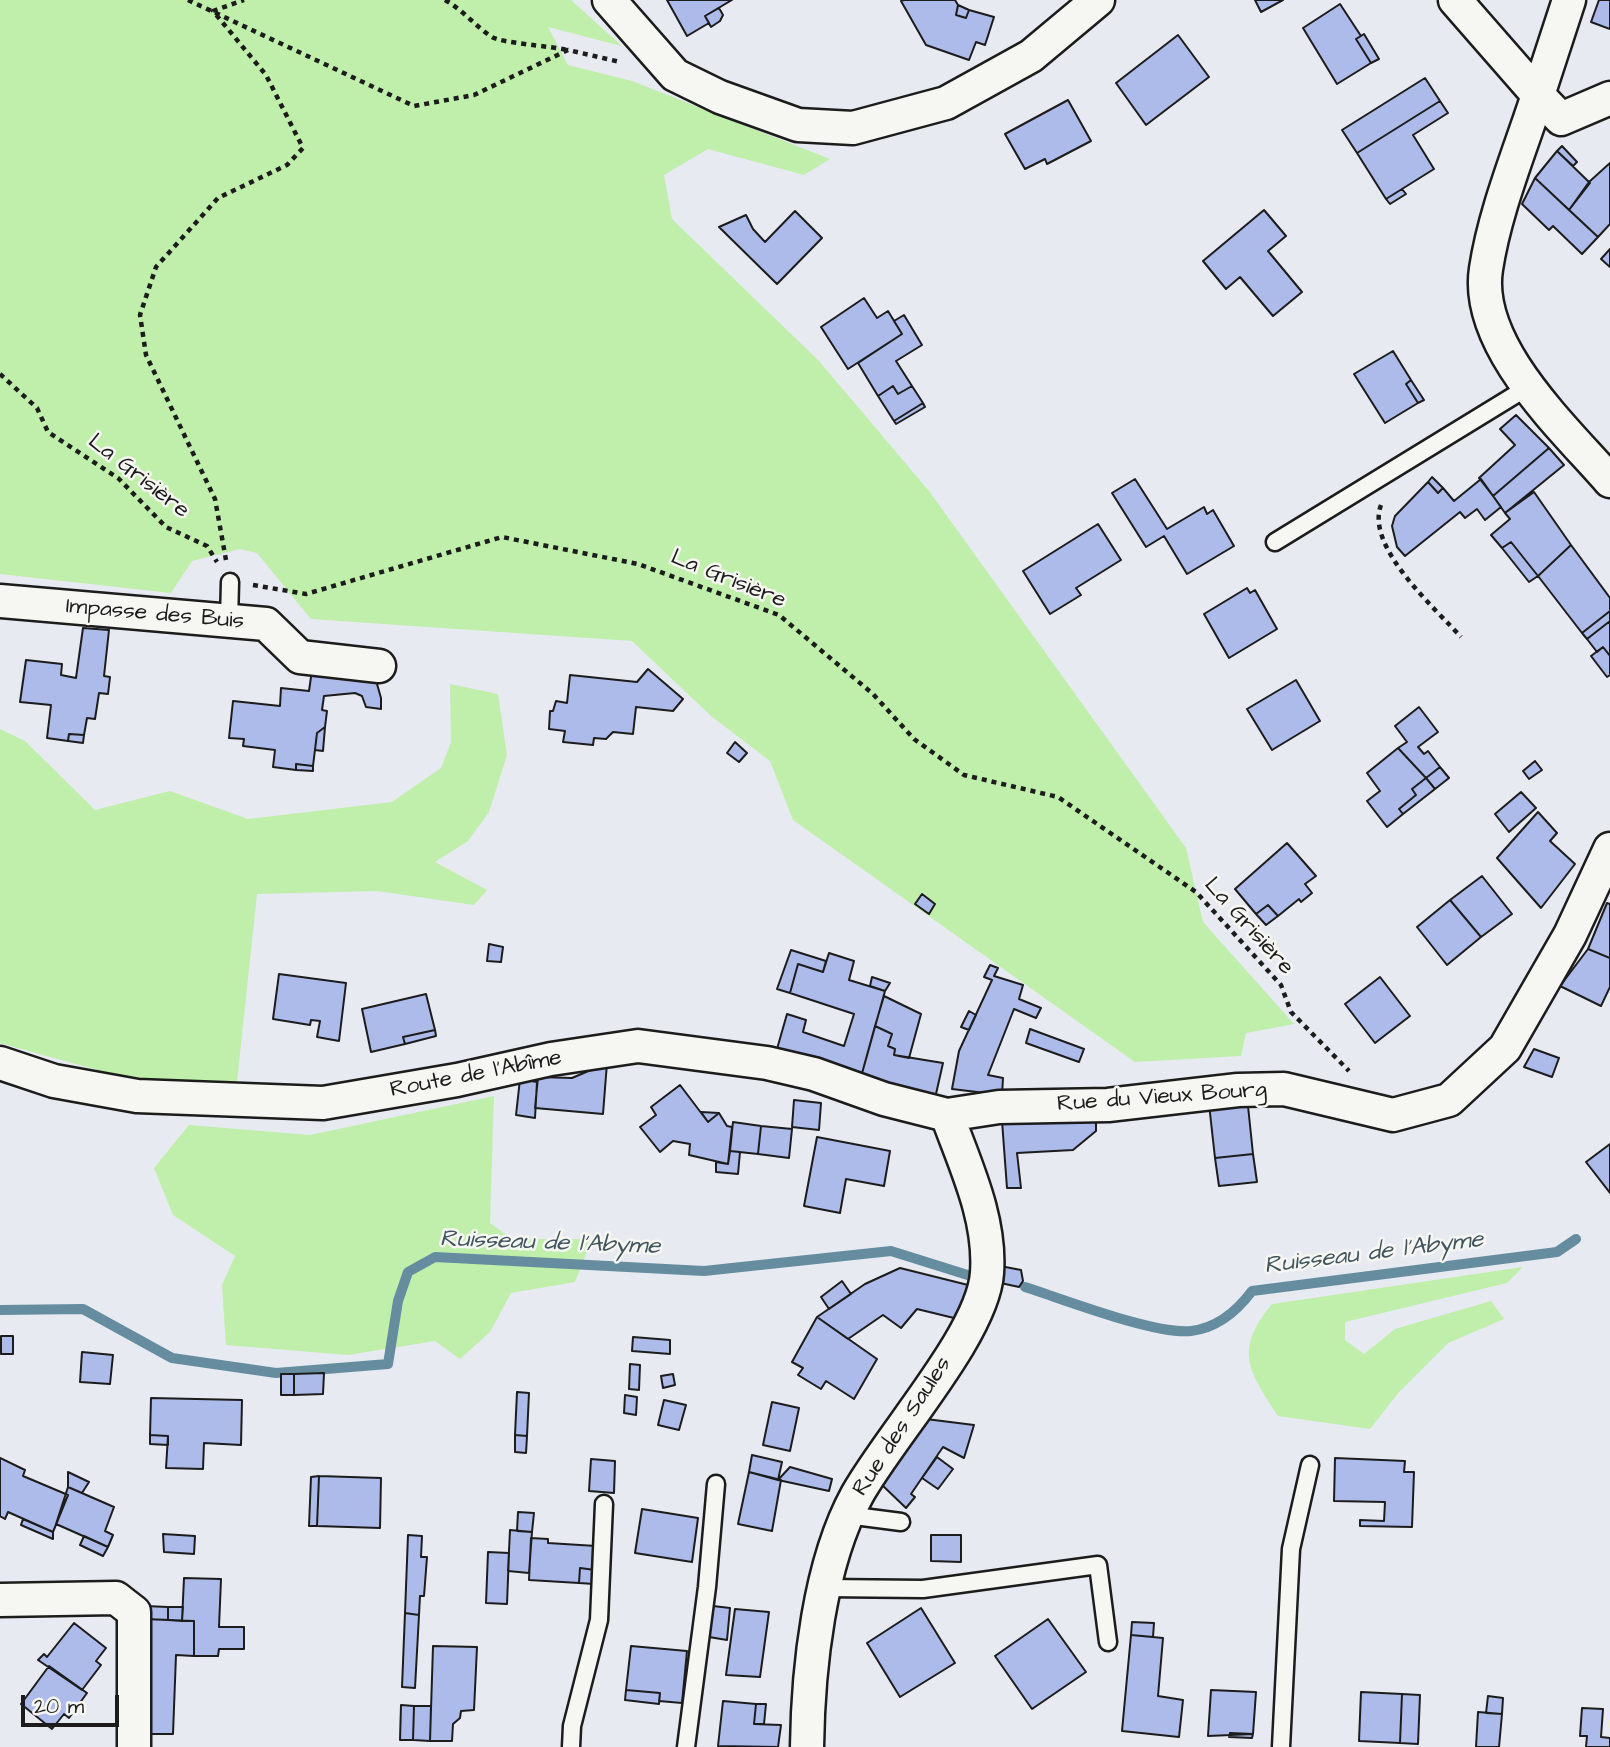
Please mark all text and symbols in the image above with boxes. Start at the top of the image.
street label: La Grisière [82,429,194,525]
street label: La Grisière [666,544,790,616]
street label: Impasse des Buis [65,593,245,637]
street label: La Grisière [1197,873,1299,981]
street label: Route de l'Abîme [388,1045,564,1105]
street label: Rue du Vieux Bourg [1056,1077,1268,1119]
water label: Ruisseau de l'Abyme [439,1226,661,1262]
water label: Ruisseau de l'Abyme [1263,1226,1485,1282]
street label: Rue des Saules [848,1352,958,1502]
scale bar [24,1680,122,1724]
text: 20 m [34,1692,84,1721]

